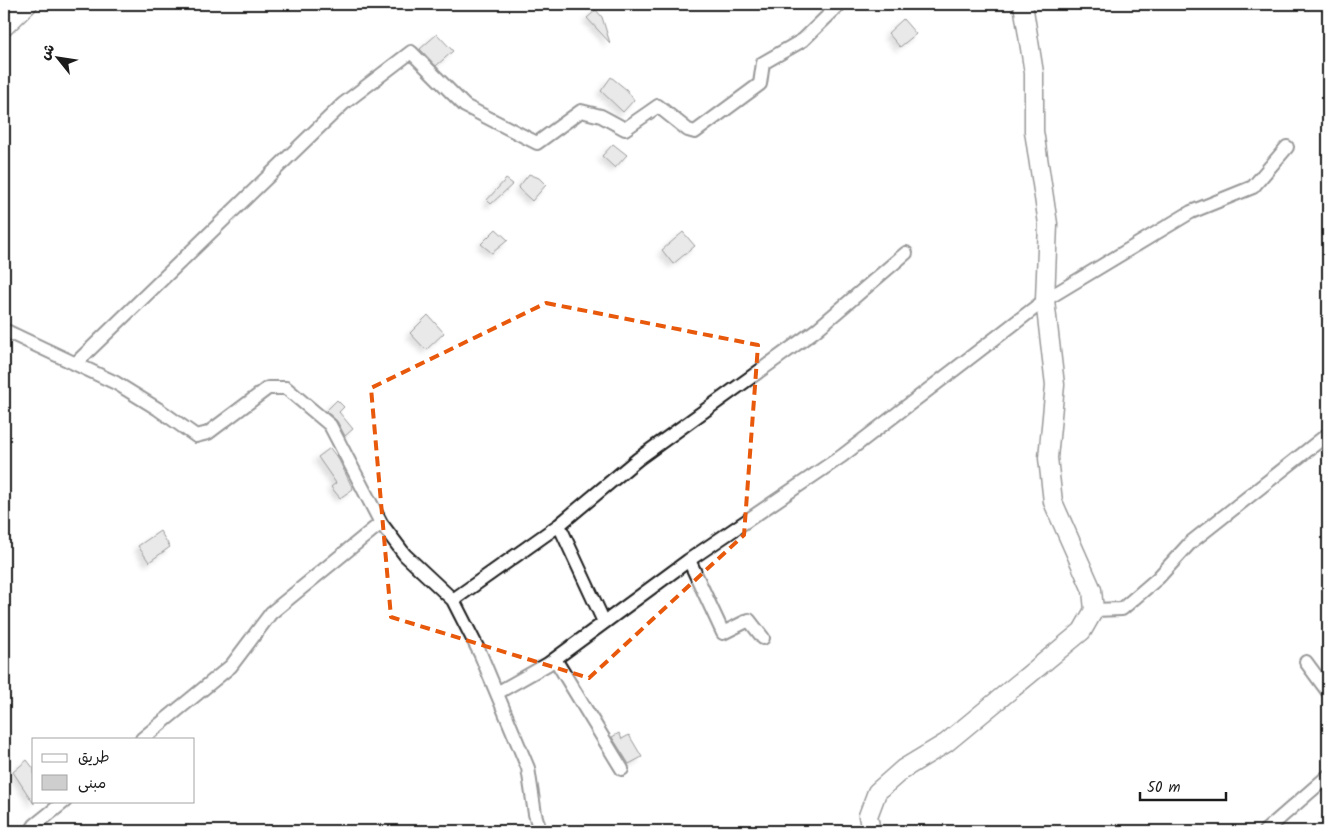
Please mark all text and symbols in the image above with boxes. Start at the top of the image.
north arrow [32,32,82,82]
text: ش [34,40,61,64]
legend [32,738,195,802]
text: طريق [78,746,110,770]
scale bar [1140,770,1226,802]
text: مبنى [78,772,106,796]
text: 50 m [1147,776,1181,800]

